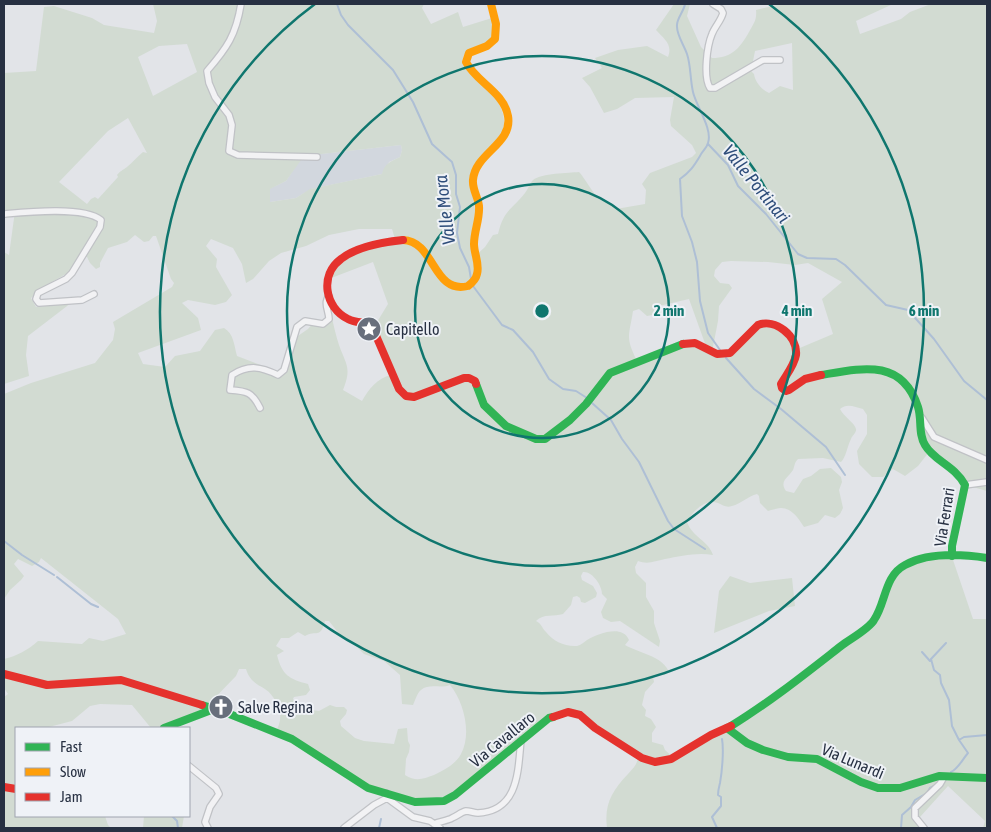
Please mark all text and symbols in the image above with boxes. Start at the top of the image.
water label: Valle Portinari [718,140,794,227]
water label: Valle Mora [430,173,459,246]
centre of rings [533,302,551,320]
text: 2 min [654,302,684,319]
text: 4 min [781,302,812,319]
text: 6 min [909,302,939,319]
place icon: Capitello [356,316,382,342]
place label: Capitello [386,320,439,339]
street label: Via Ferrari [930,486,958,548]
church icon: Salve Regina [208,694,234,720]
place label: Salve Regina [238,698,313,717]
street label: Via Cavallaro [466,708,538,770]
legend [15,727,190,817]
text: Fast [60,738,82,755]
street label: Via Lunardi [819,740,887,782]
text: Slow [60,763,86,780]
text: Jam [60,788,83,805]

